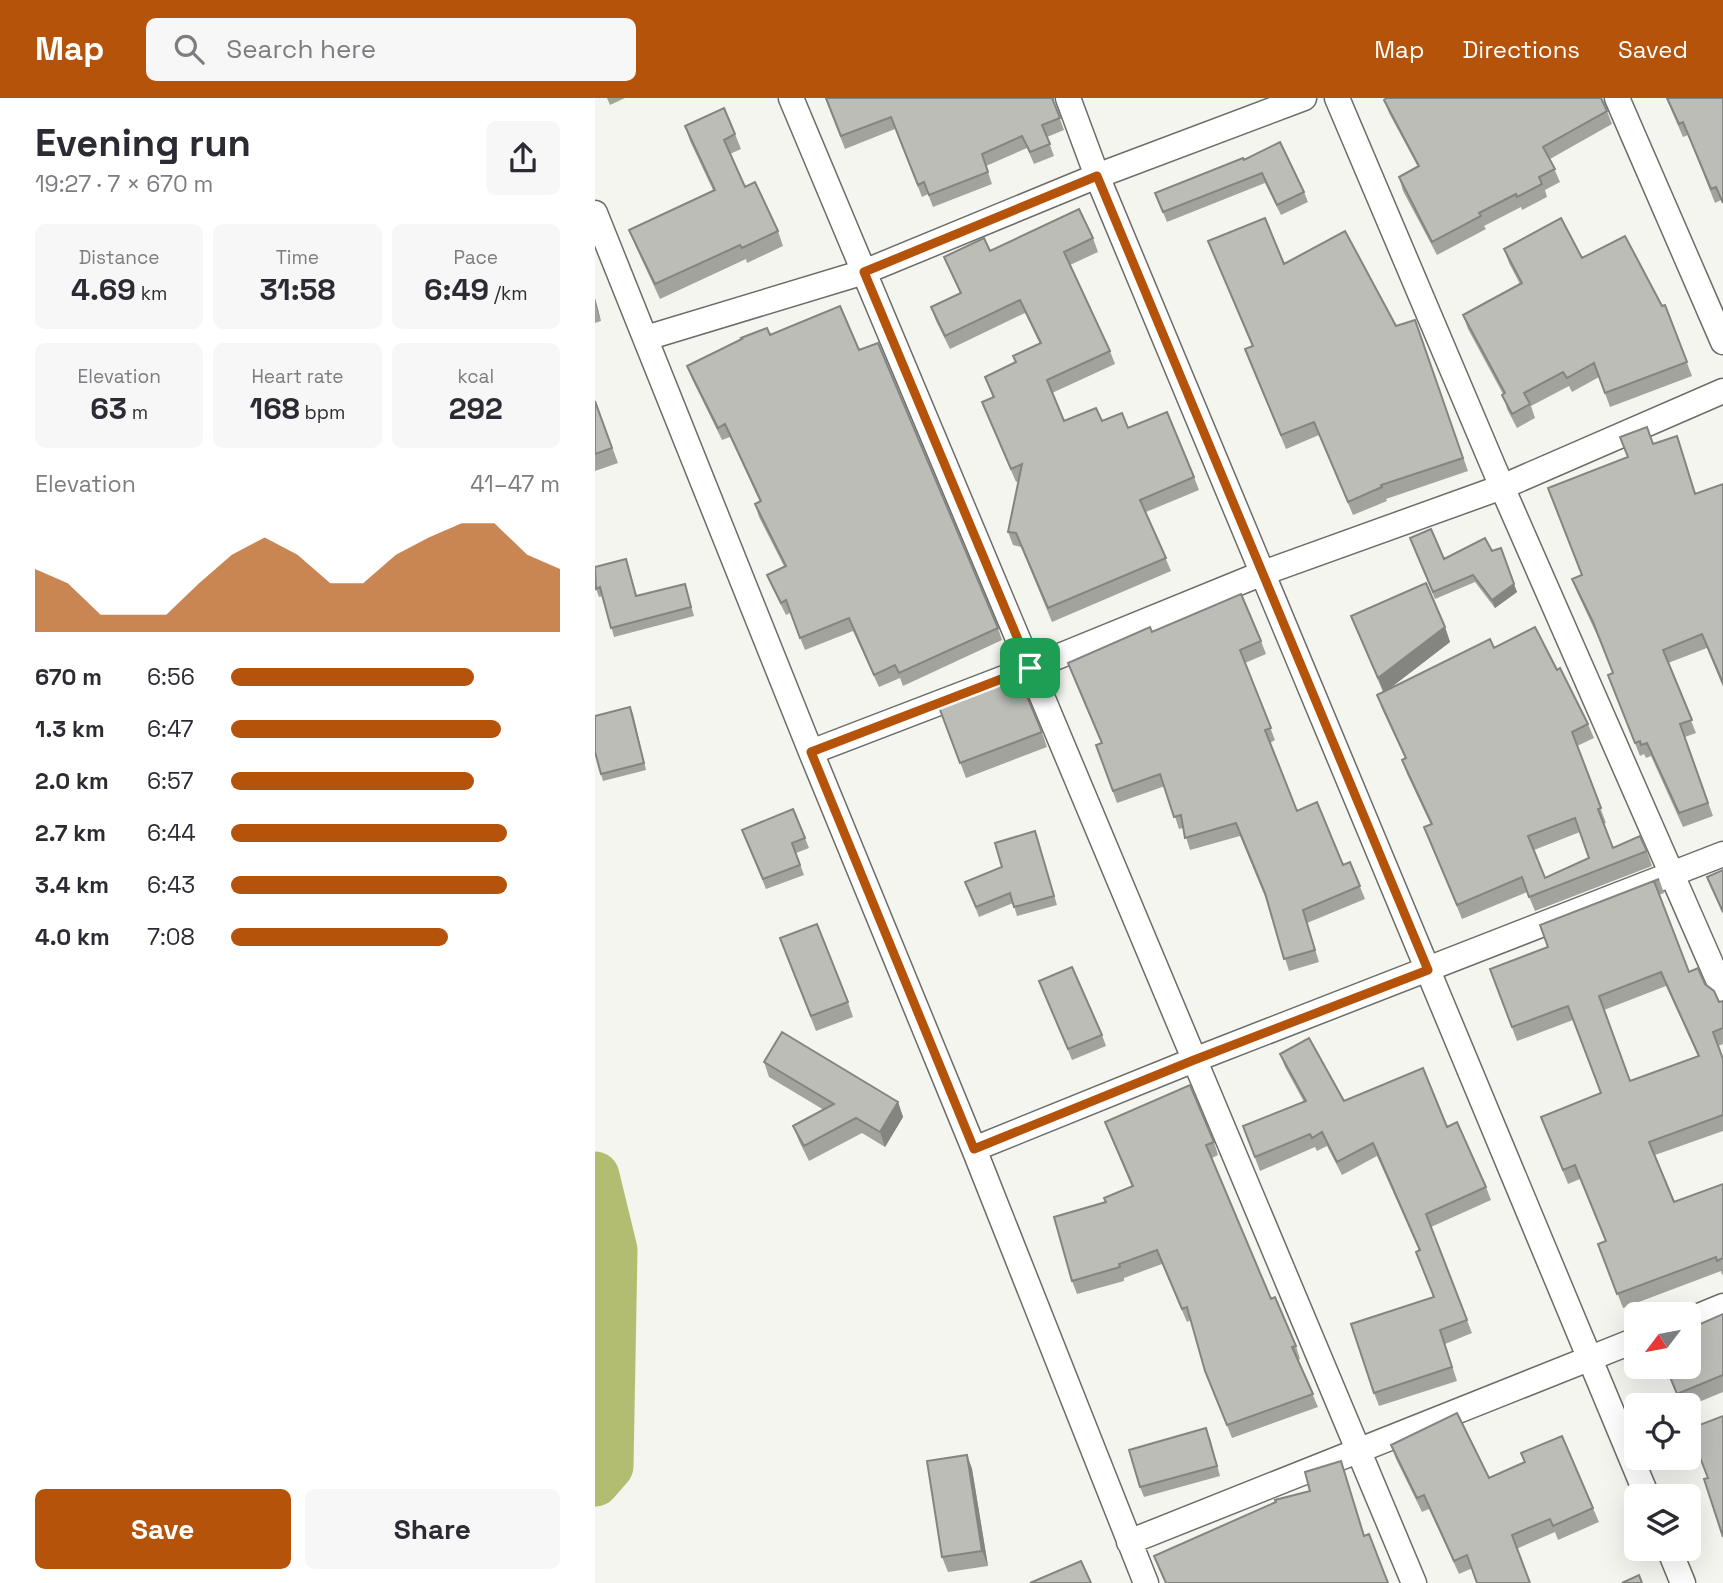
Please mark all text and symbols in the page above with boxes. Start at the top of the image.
search box [146,18,636,81]
text: Map [35,28,104,70]
icon: search [170,30,208,68]
text: Search here [226,32,376,66]
text: Map [1374,34,1424,65]
text: Directions [1462,34,1580,65]
text: Saved [1618,34,1688,65]
text: Evening run [35,119,251,167]
button: share [486,121,560,195]
text: 19:27 · 7 × 670 m [35,169,213,199]
text: Distance [79,245,160,270]
text: Time [276,245,319,270]
text: Pace [454,245,498,270]
text: 4.69 [71,270,136,309]
text: 31:58 [259,270,336,309]
text: 6:49 [424,270,489,309]
text: km [136,281,167,306]
text: /km [489,281,528,306]
text: Elevation [78,364,161,389]
text: Heart rate [251,364,344,389]
text: kcal [457,364,494,389]
text: 63 [90,389,127,428]
text: 168 [250,389,300,428]
text: 292 [449,389,503,428]
text: m [127,400,148,425]
text: bpm [300,400,345,425]
text: Elevation [35,469,136,499]
text: 41–47 m [470,469,560,499]
pin [1000,638,1060,698]
icon: arrive [1011,649,1049,687]
text: 670 m [35,662,102,692]
text: 6:56 [147,662,195,692]
text: 1.3 km [35,714,105,744]
text: 6:47 [147,714,194,744]
text: 2.0 km [35,766,109,796]
text: 6:57 [147,766,193,796]
text: 2.7 km [35,818,106,848]
text: 6:44 [147,818,196,848]
text: 3.4 km [35,870,109,900]
text: 6:43 [147,870,195,900]
text: 4.0 km [35,922,110,952]
text: 7:08 [147,922,195,952]
north arrow [1624,1302,1701,1379]
map controls [1624,1302,1701,1561]
button: locate [1624,1393,1701,1470]
button: layers [1624,1484,1701,1561]
button: Save [35,1489,291,1569]
button: Share [305,1489,560,1569]

